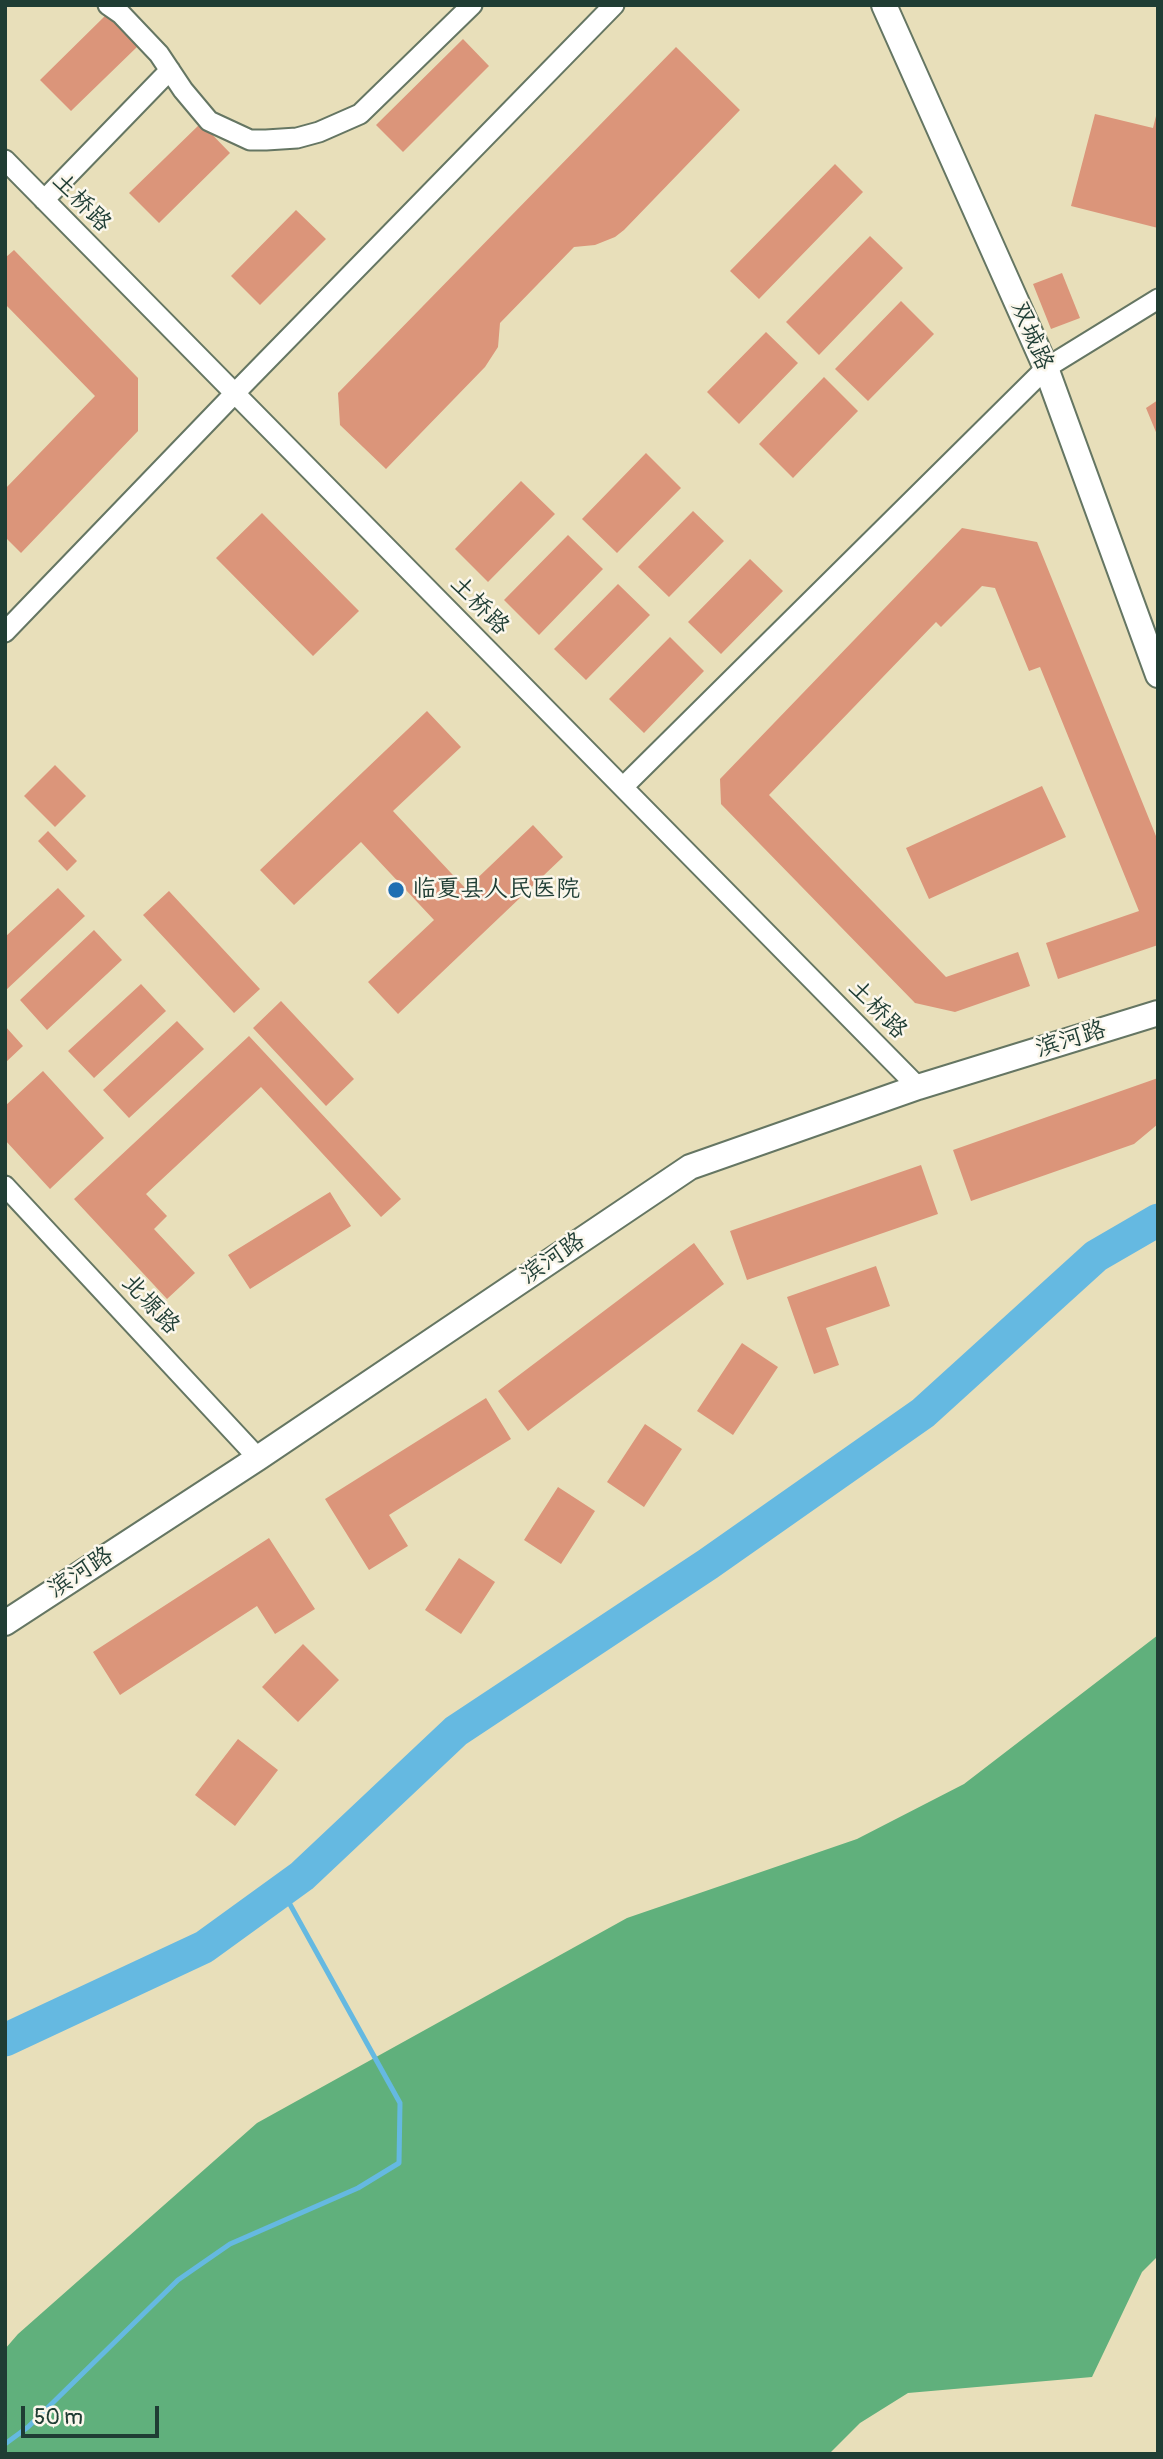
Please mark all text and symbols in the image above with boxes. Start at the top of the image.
street label: 土桥路 [45,167,117,239]
street label: 双城路 [1004,297,1058,375]
street label: 土桥路 [443,570,515,642]
place label: 临夏县人民医院 [412,876,580,904]
marker: 临夏县人民医院 [386,880,406,900]
street label: 土桥路 [841,974,913,1046]
street label: 滨河路 [1032,1016,1110,1064]
street label: 滨河路 [515,1227,591,1291]
street label: 北塬路 [115,1269,185,1341]
street label: 滨河路 [43,1541,119,1605]
scale bar [24,2392,163,2436]
text: 50 m [34,2404,83,2431]

